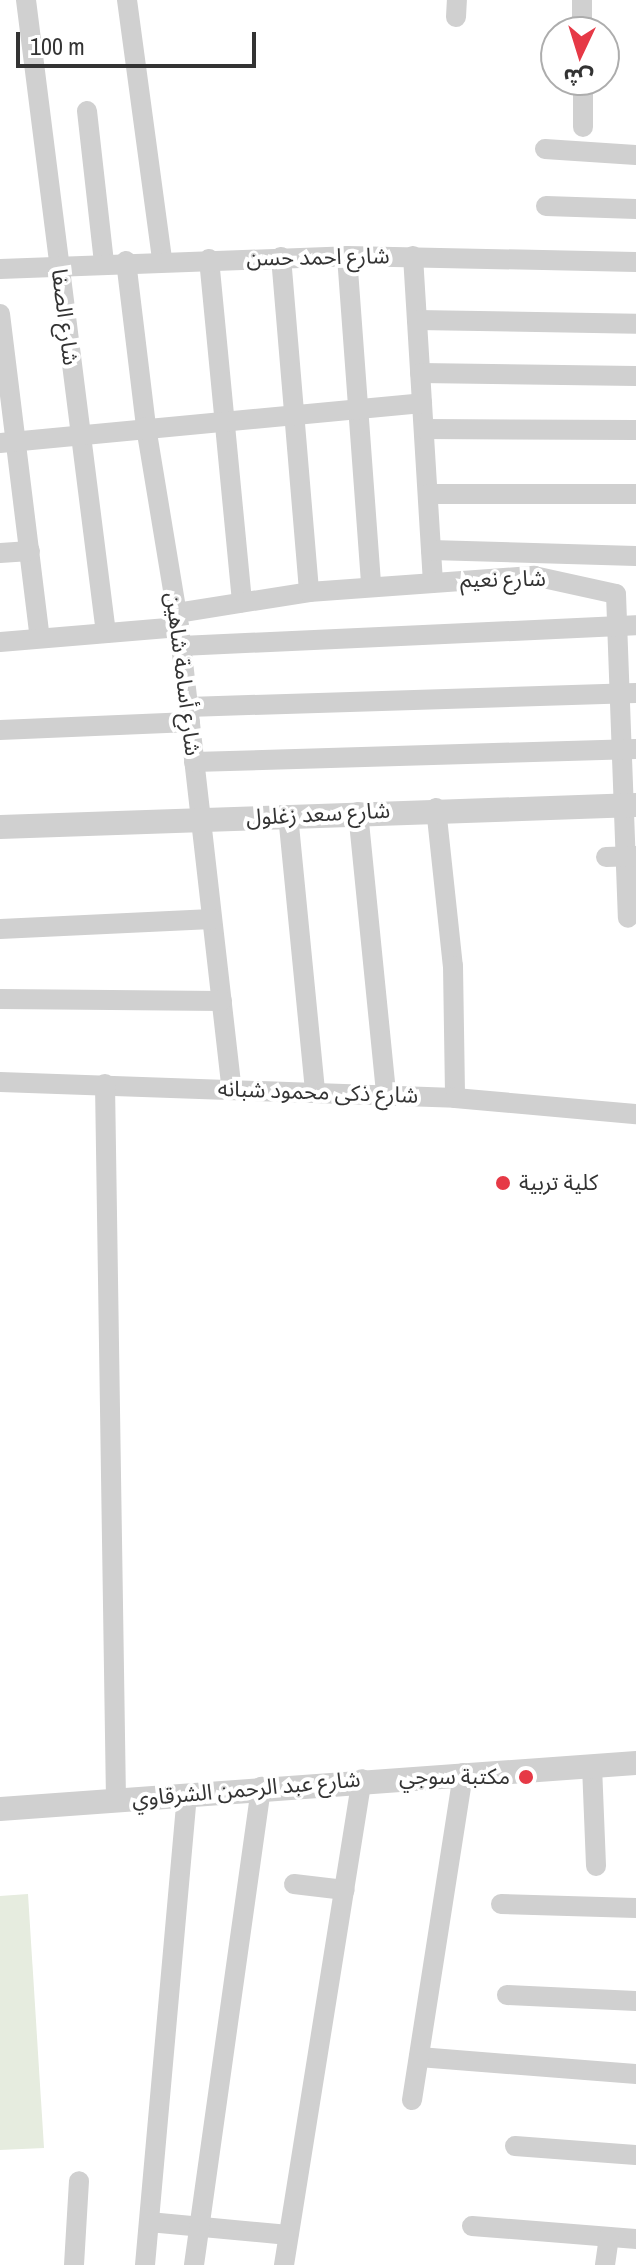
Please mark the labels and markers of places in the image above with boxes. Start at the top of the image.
place label: كلية تربية [519,1170,598,1196]
marker: كلية تربية [494,1174,512,1192]
place label: مكتبة سوجي [399,1764,510,1790]
marker: مكتبة سوجي [517,1768,535,1786]

